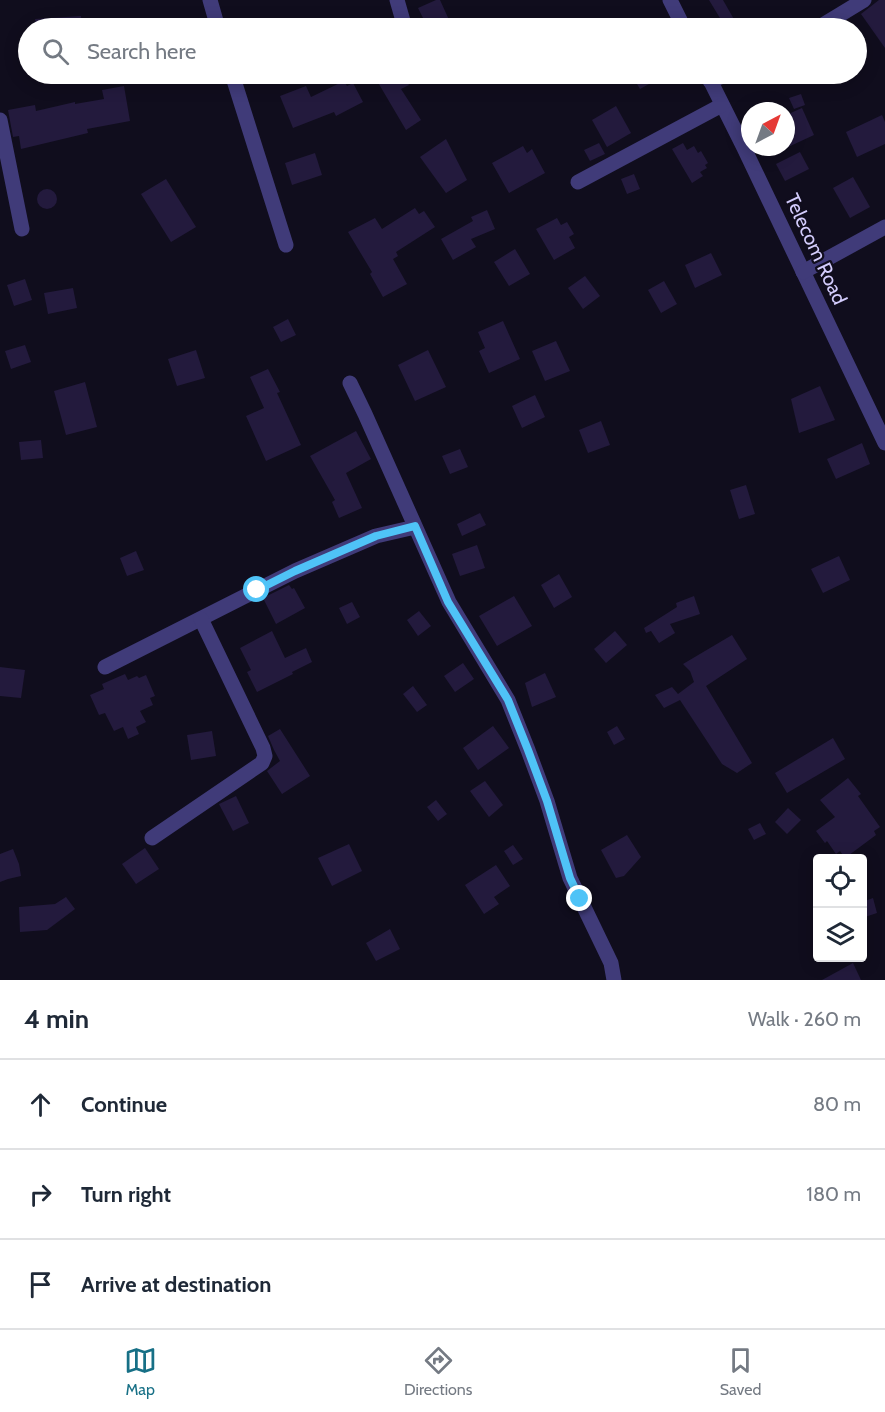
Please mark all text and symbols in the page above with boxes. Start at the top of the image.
search box [18,18,867,84]
icon: search [39,35,72,68]
text: Search here [87,38,196,65]
north arrow [741,102,795,156]
street label: Telecom Road [780,190,852,308]
route start [243,576,269,602]
map controls [813,854,867,962]
button: locate [813,854,867,908]
route end [566,885,592,911]
button: layers [813,908,867,962]
text: 4 min [24,1003,89,1035]
text: Walk · 260 m [748,1007,861,1031]
icon: ahead [24,1088,57,1121]
text: Continue [81,1091,167,1118]
text: 80 m [813,1092,861,1116]
icon: right [24,1178,57,1211]
text: Turn right [81,1181,171,1208]
text: 180 m [806,1182,861,1206]
icon: arrive [24,1268,57,1301]
text: Arrive at destination [81,1271,271,1298]
tab: Map [124,1344,157,1399]
tab: Directions [404,1344,472,1399]
tab: Saved [720,1344,761,1399]

